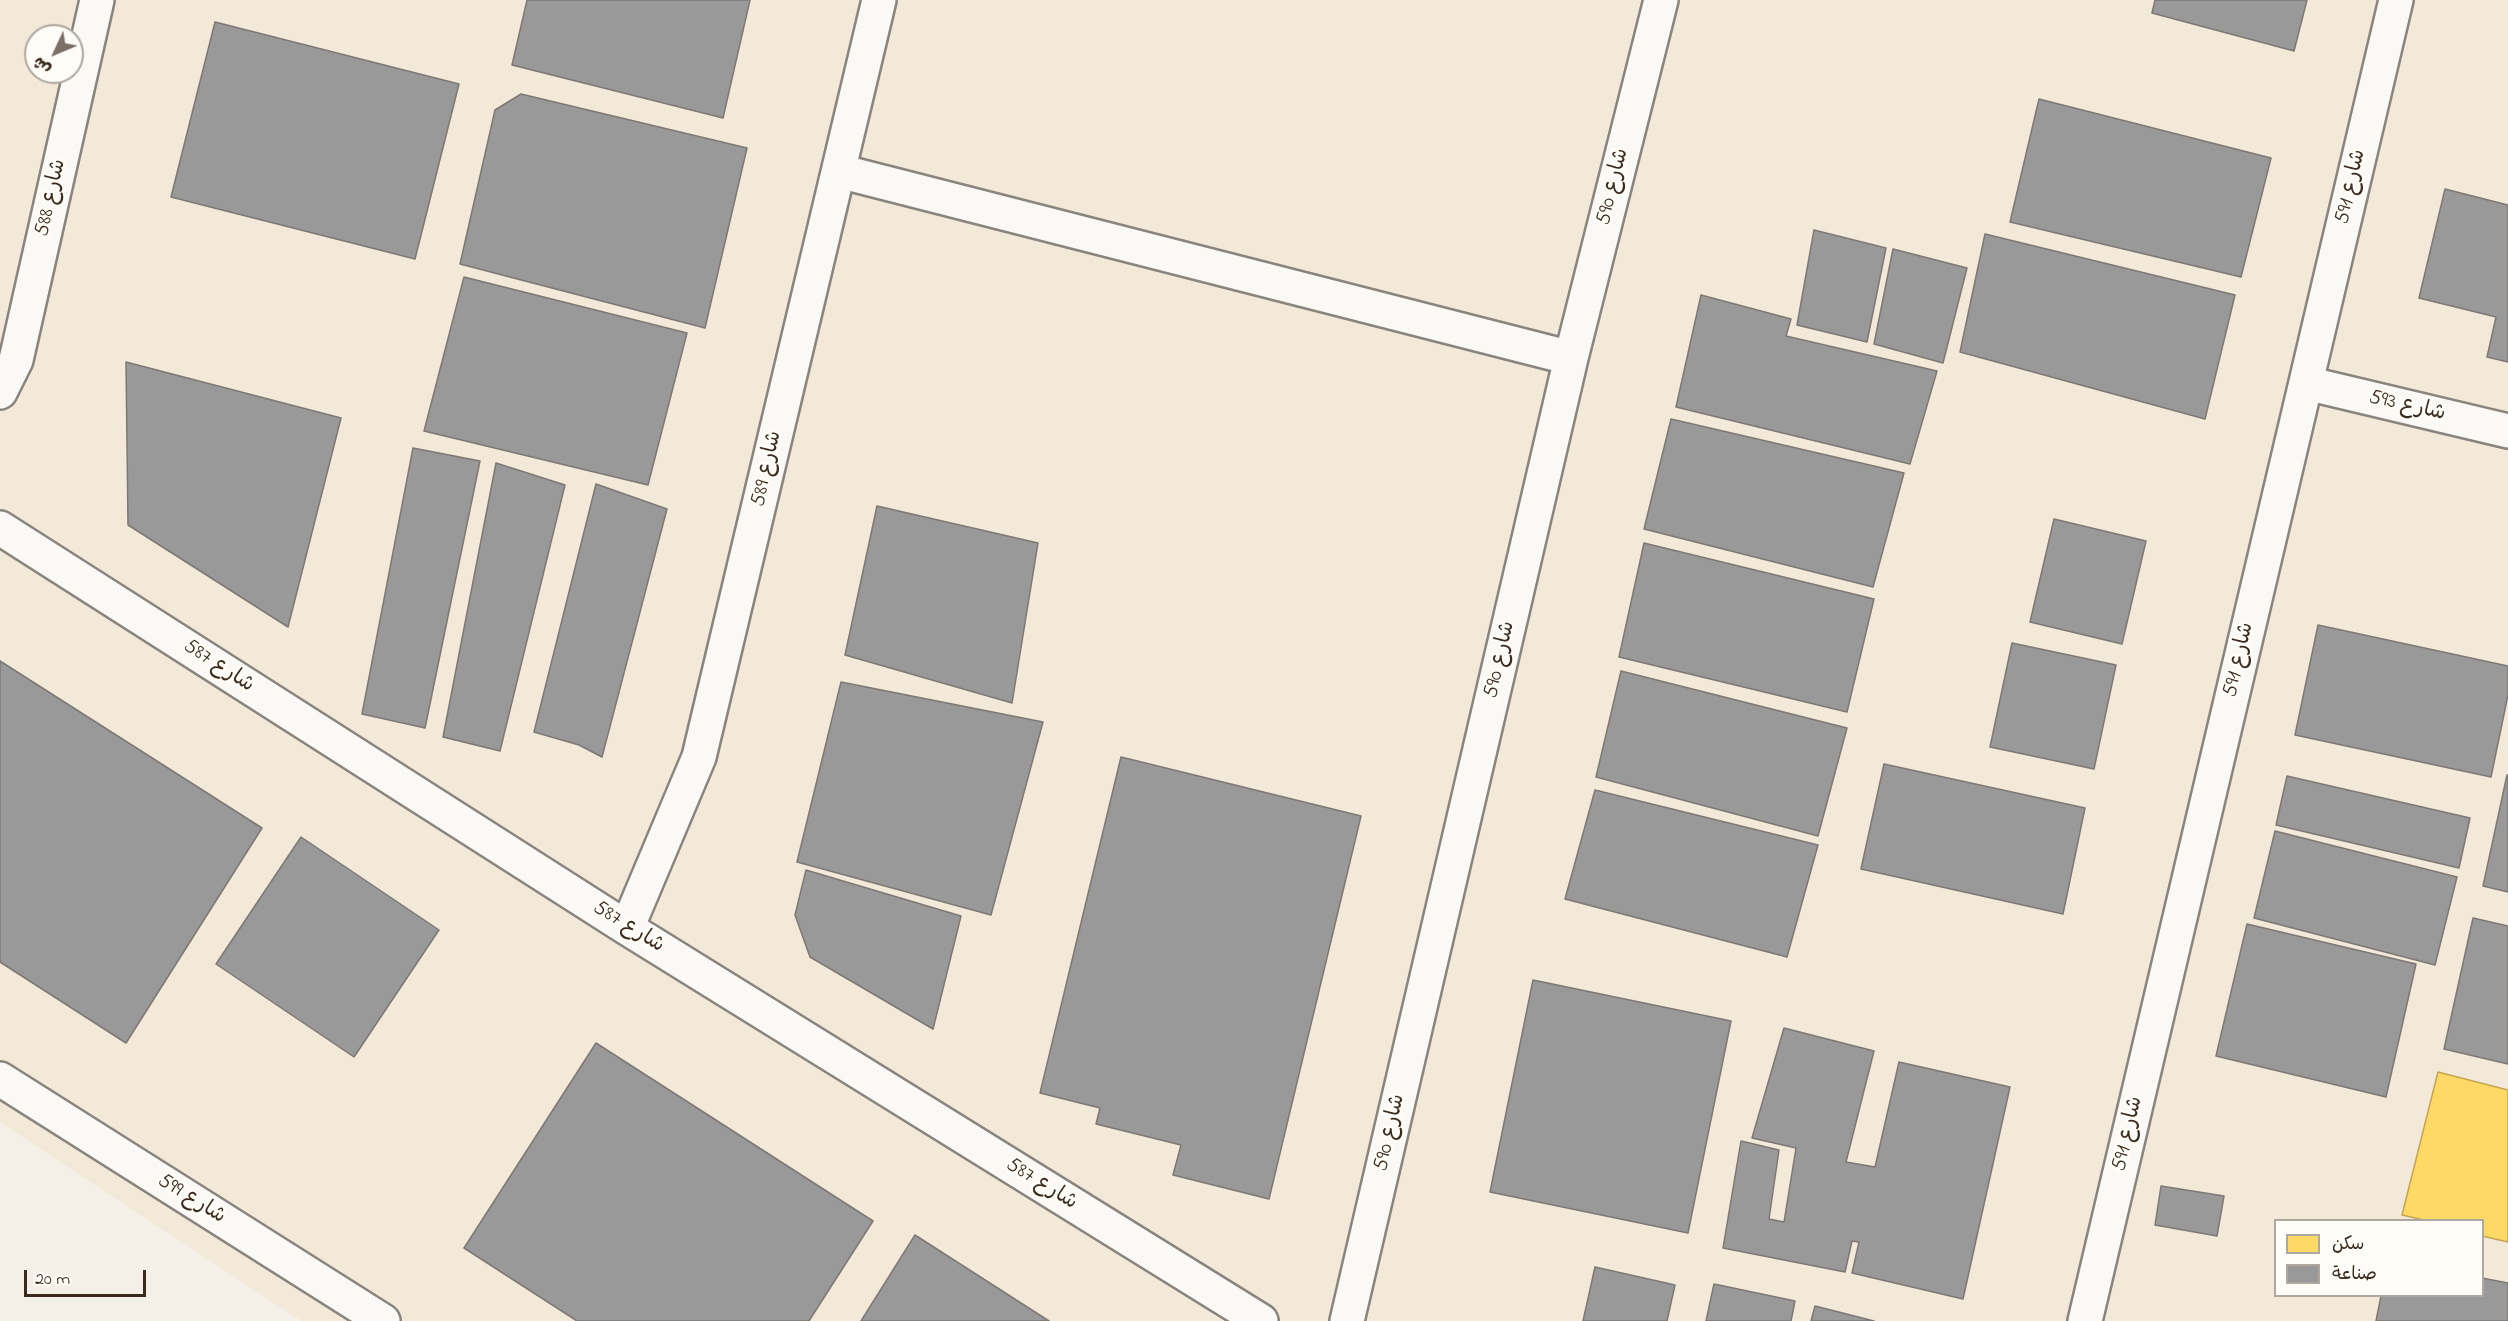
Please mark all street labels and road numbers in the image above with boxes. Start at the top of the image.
street label: شارع 590 [1592,146,1636,228]
street label: شارع 591 [2331,147,2373,227]
street label: شارع 588 [31,157,73,239]
street label: شارع 593 [2366,386,2448,428]
street label: شارع 589 [747,429,789,509]
street label: شارع 590 [1480,619,1522,701]
street label: شارع 591 [2219,620,2261,700]
street label: شارع 587 [178,635,258,699]
street label: شارع 587 [588,896,668,960]
street label: شارع 590 [1370,1092,1412,1174]
street label: شارع 591 [2108,1094,2150,1174]
street label: شارع 587 [1001,1153,1081,1217]
street label: شارع 599 [152,1169,230,1231]

